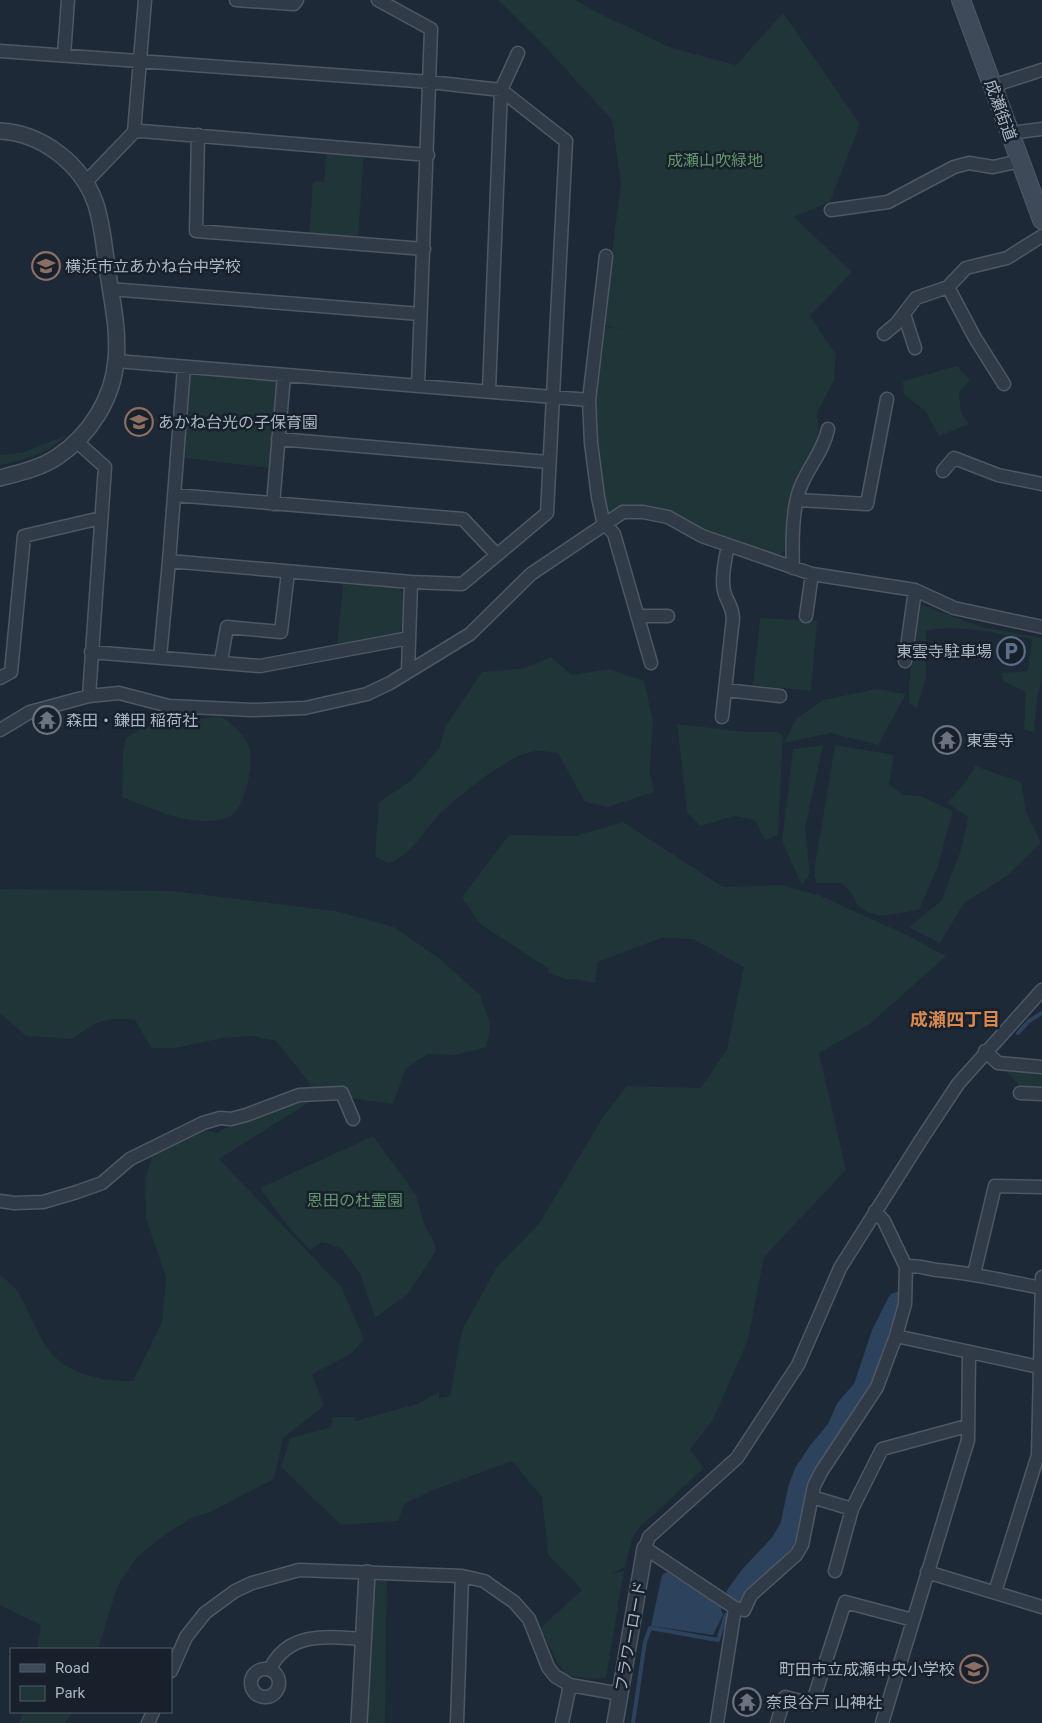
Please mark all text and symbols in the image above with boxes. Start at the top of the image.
street label: 成瀬街道 [981,77,1020,143]
park label: 成瀬山吹緑地 [667,151,763,170]
school or university icon: 横浜市立あかね台中学校 [31,251,61,281]
place label: 横浜市立あかね台中学校 [65,257,241,276]
school or university icon: あかね台光の子保育園 [124,407,154,437]
place label: あかね台光の子保育園 [158,413,318,432]
parking icon: 東雲寺駐車場 [996,636,1026,666]
place label: 東雲寺駐車場 [896,642,992,661]
temple icon: 森田・鎌田 稲荷社 [32,705,62,735]
place label: 森田・鎌田 稲荷社 [66,711,198,730]
temple icon: 東雲寺 [932,725,962,755]
place label: 東雲寺 [966,731,1014,750]
district label: 成瀬四丁目 [910,1009,1000,1030]
park label: 恩田の杜霊園 [307,1191,403,1210]
street label: フラワーロード [611,1579,650,1693]
legend [10,1648,172,1713]
school or university icon: 町田市立成瀬中央小学校 [959,1654,989,1684]
text: Road [55,1659,89,1677]
place label: 町田市立成瀬中央小学校 [779,1660,955,1679]
text: Park [55,1684,86,1702]
temple icon: 奈良谷戸 山神社 [732,1687,762,1717]
place label: 奈良谷戸 山神社 [766,1693,882,1712]

